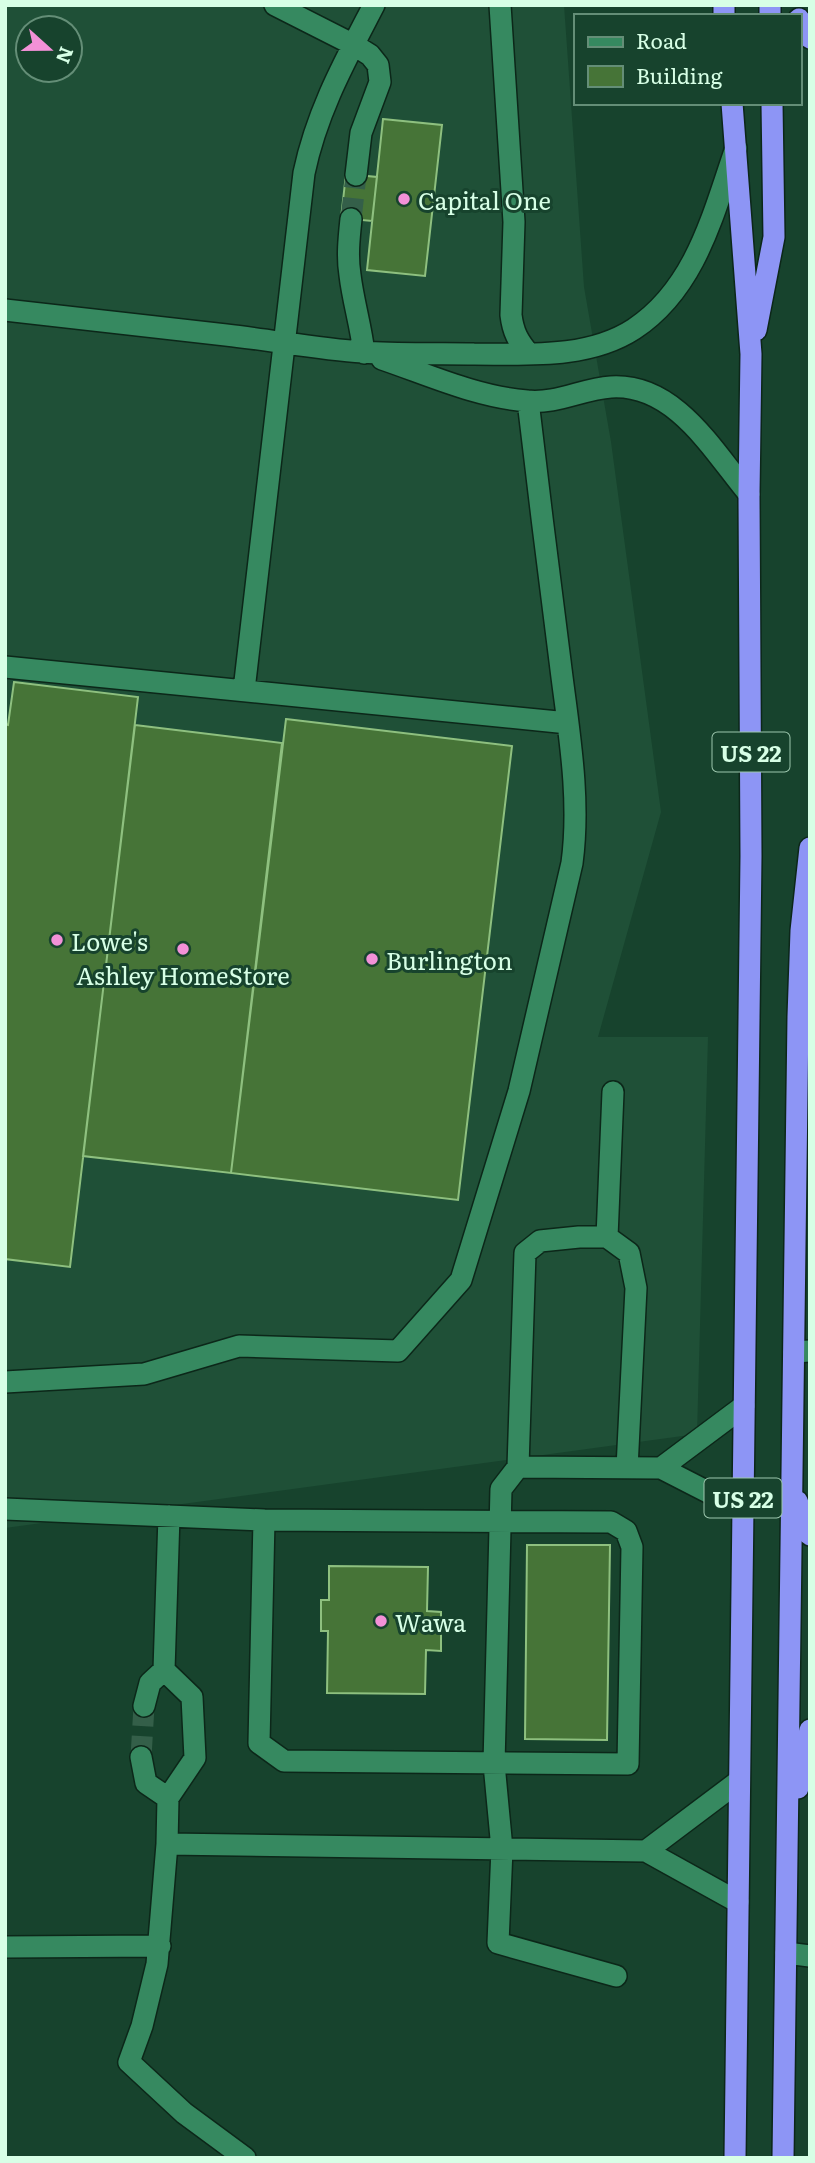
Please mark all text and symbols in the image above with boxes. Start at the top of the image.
north arrow [14,14,84,84]
legend [574,14,801,105]
text: Road [636,24,687,55]
text: N [50,43,82,68]
text: Building [636,59,723,90]
place label: Capital One [418,182,551,217]
marker: Capital One [396,191,412,207]
road number: US 22 [712,732,790,772]
place label: Lowe's [71,923,148,958]
marker: Lowe's [49,932,65,948]
marker: Ashley HomeStore [175,941,191,957]
place label: Burlington [386,942,513,977]
marker: Burlington [364,951,380,967]
place label: Ashley HomeStore [76,957,290,992]
road number: US 22 [704,1478,782,1518]
place label: Wawa [395,1604,466,1639]
marker: Wawa [373,1613,389,1629]

